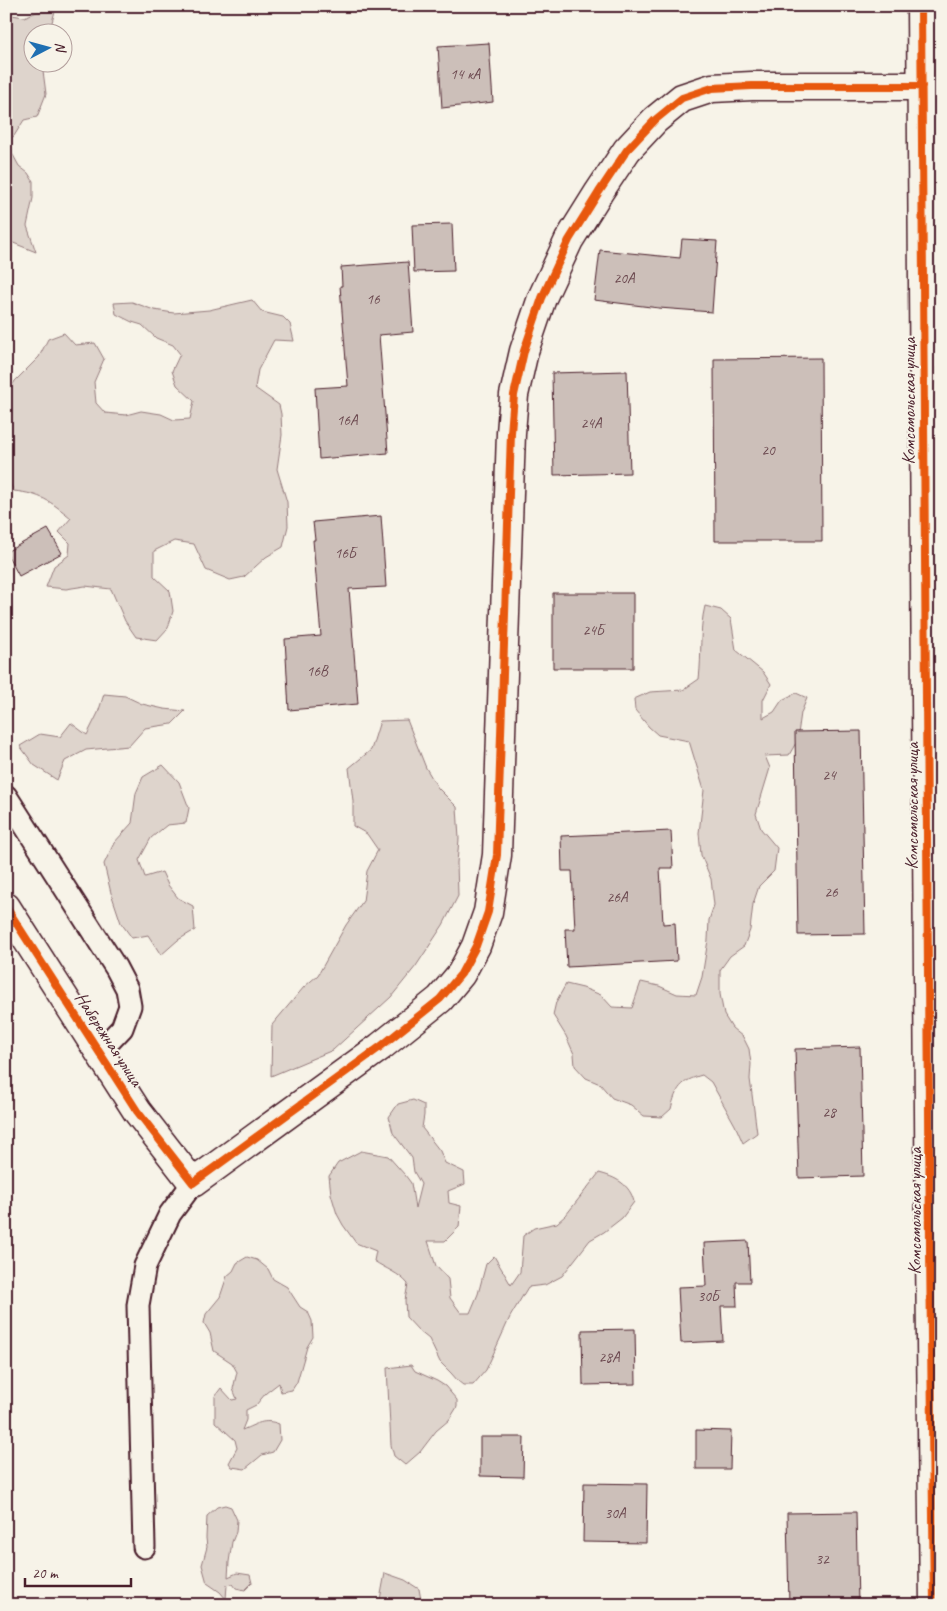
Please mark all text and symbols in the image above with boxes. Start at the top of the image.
north arrow [22,22,72,72]
text: N [52,41,70,54]
house number: 14 кА [450,65,482,84]
house number: 20А [613,269,636,288]
house number: 16 [366,290,381,309]
street label: Комсомольская улица [898,336,920,464]
house number: 16А [336,411,359,430]
house number: 24А [580,414,603,433]
house number: 20 [761,441,776,460]
house number: 16Б [334,544,358,563]
house number: 24Б [582,621,606,640]
house number: 16В [306,662,329,681]
street label: Комсомольская улица [901,741,923,869]
house number: 24 [822,766,837,785]
house number: 26 [824,883,839,902]
house number: 26А [606,888,629,907]
street label: Набережная улица [70,988,149,1092]
house number: 28 [822,1103,837,1122]
street label: Комсомольская улица [904,1146,926,1274]
house number: 30Б [697,1287,721,1306]
house number: 28А [598,1348,621,1367]
house number: 30А [604,1504,627,1523]
house number: 32 [815,1550,830,1569]
scale bar [25,1556,131,1588]
text: 20 m [32,1564,59,1583]

